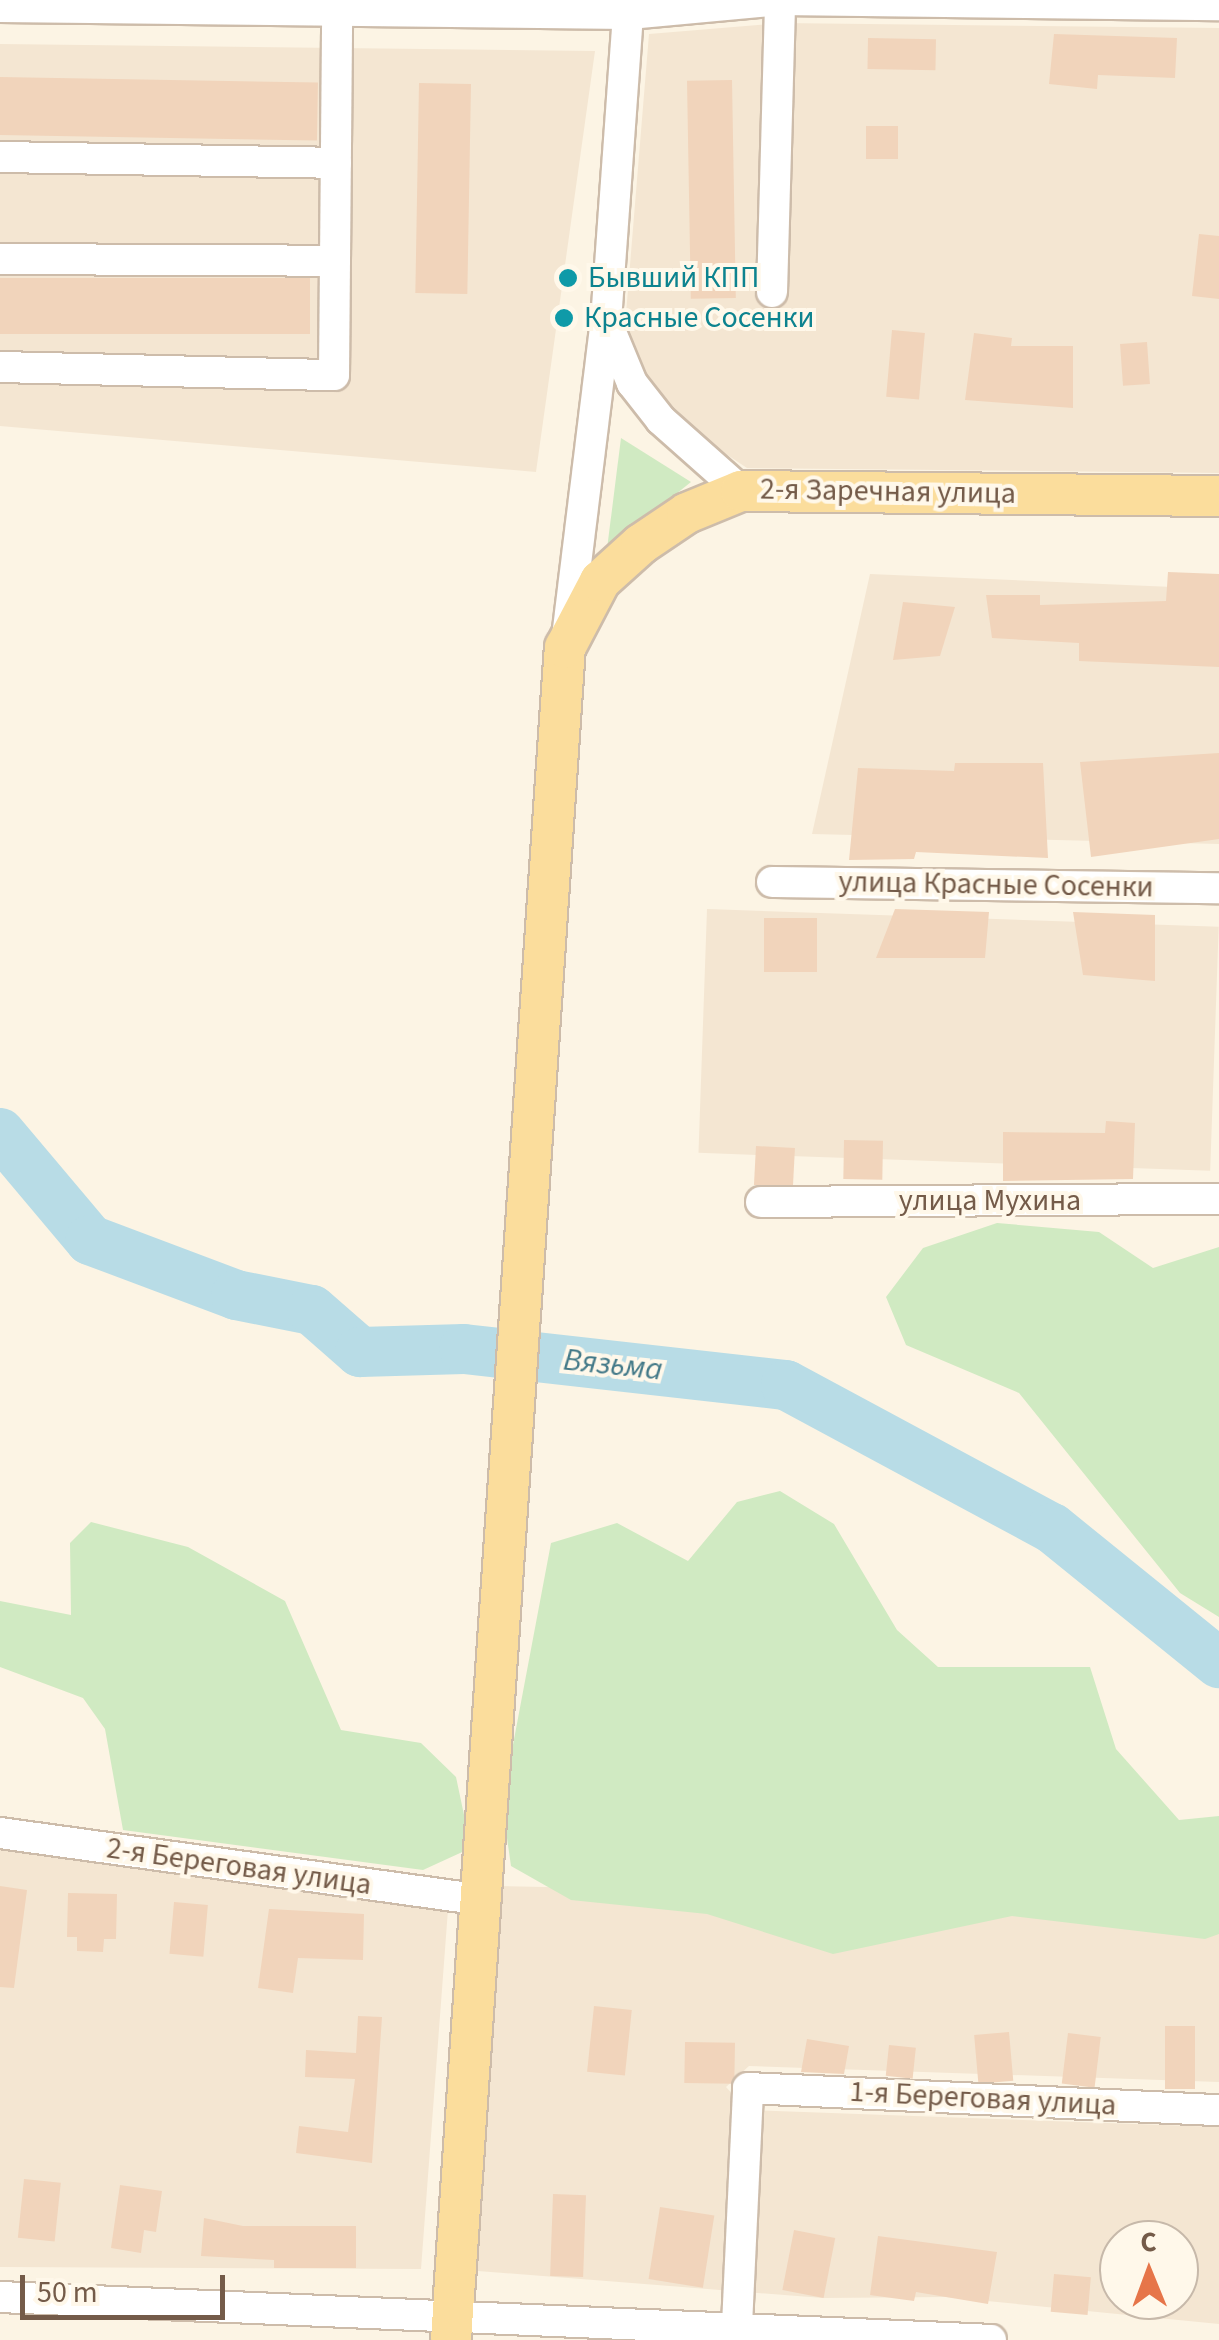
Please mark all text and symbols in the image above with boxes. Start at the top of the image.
place label: Бывший КПП [588,260,759,296]
marker: Бывший КПП [557,267,579,289]
place label: Красные Сосенки [584,300,814,336]
marker: Красные Сосенки [553,307,575,329]
street label: 2-я Заречная улица [760,472,1016,512]
street label: улица Красные Сосенки [838,864,1154,906]
street label: улица Мухина [899,1183,1081,1219]
water label: Вязьма [562,1341,664,1389]
street label: 2-я Береговая улица [104,1831,374,1903]
street label: 1-я Береговая улица [849,2074,1117,2124]
north arrow [1099,2220,1199,2320]
text: С [1140,2222,1157,2262]
scale bar [25,2255,230,2317]
text: 50 m [37,2271,98,2314]

